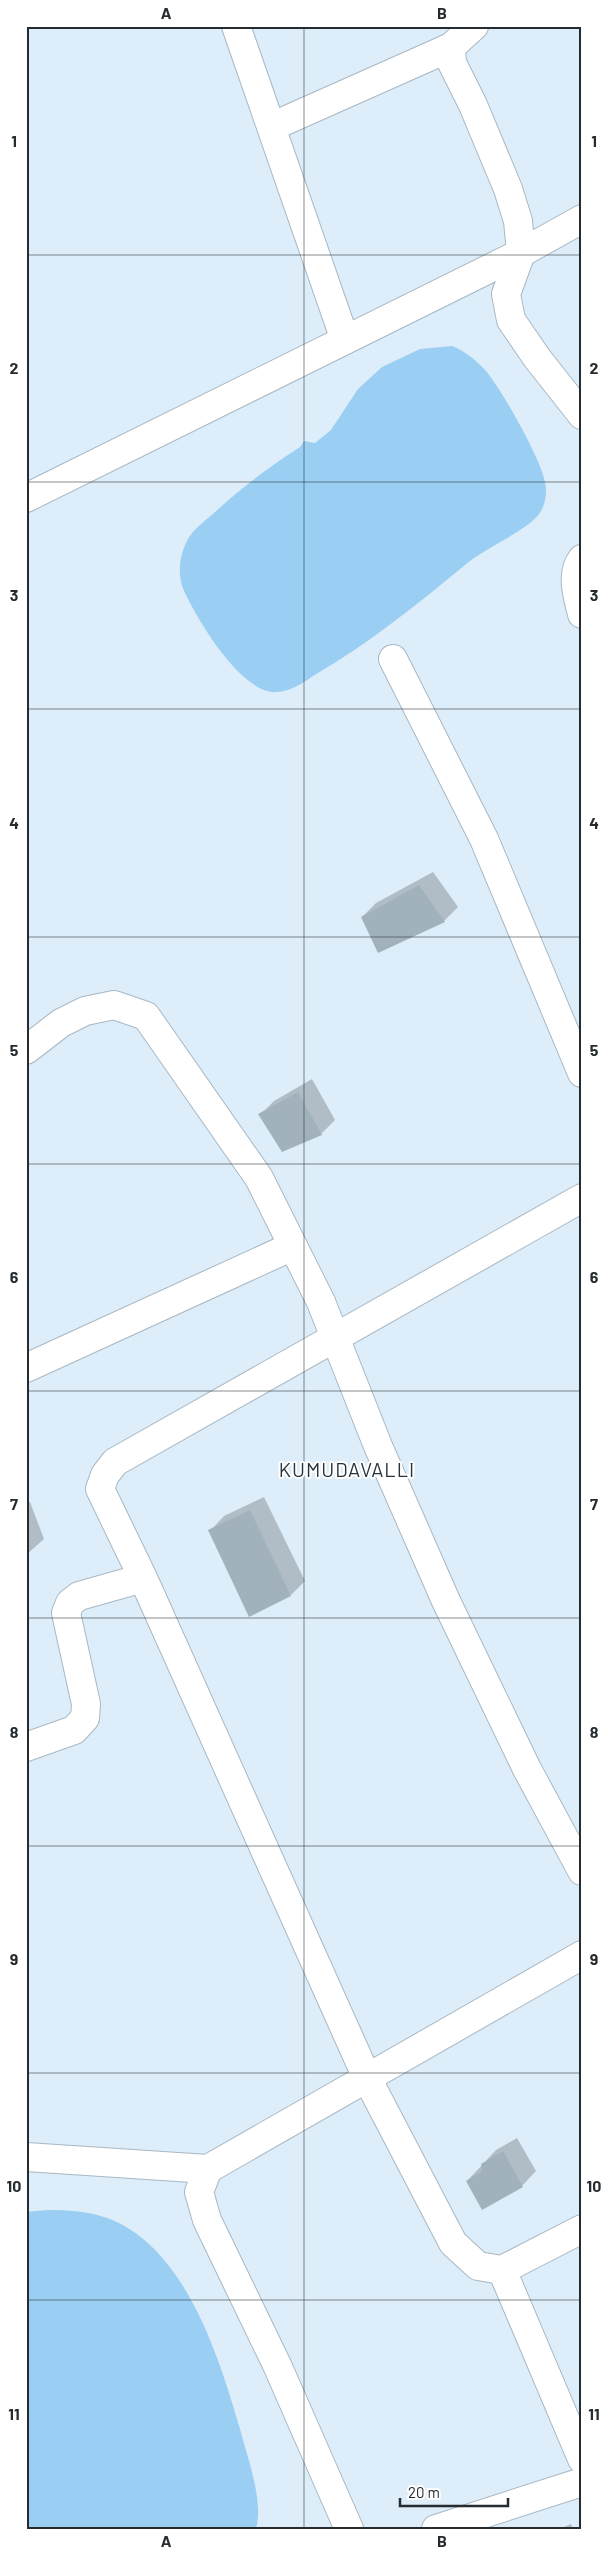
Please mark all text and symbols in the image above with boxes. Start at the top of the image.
text: A [161,3,172,22]
text: B [437,3,447,22]
text: 1 [11,131,17,150]
text: 1 [591,131,597,150]
text: 2 [10,358,19,377]
text: 2 [590,358,599,377]
text: 3 [10,585,18,604]
text: 3 [590,585,598,604]
text: 4 [9,813,19,832]
text: 4 [589,813,599,832]
text: 5 [10,1040,19,1059]
text: 5 [590,1040,599,1059]
text: 6 [10,1267,19,1286]
text: 6 [590,1267,599,1286]
district label: KUMUDAVALLI [279,1457,415,1481]
text: 7 [10,1494,18,1513]
text: 7 [590,1494,598,1513]
text: 8 [10,1722,19,1741]
text: 8 [590,1722,599,1741]
text: 9 [10,1949,18,1968]
text: 9 [590,1949,598,1968]
text: 10 [7,2176,21,2195]
text: 10 [587,2176,601,2195]
text: 11 [8,2404,20,2423]
text: 11 [588,2404,600,2423]
scale bar [400,2475,508,2507]
text: 20 m [408,2483,440,2501]
text: A [161,2531,172,2550]
text: B [437,2531,447,2550]

